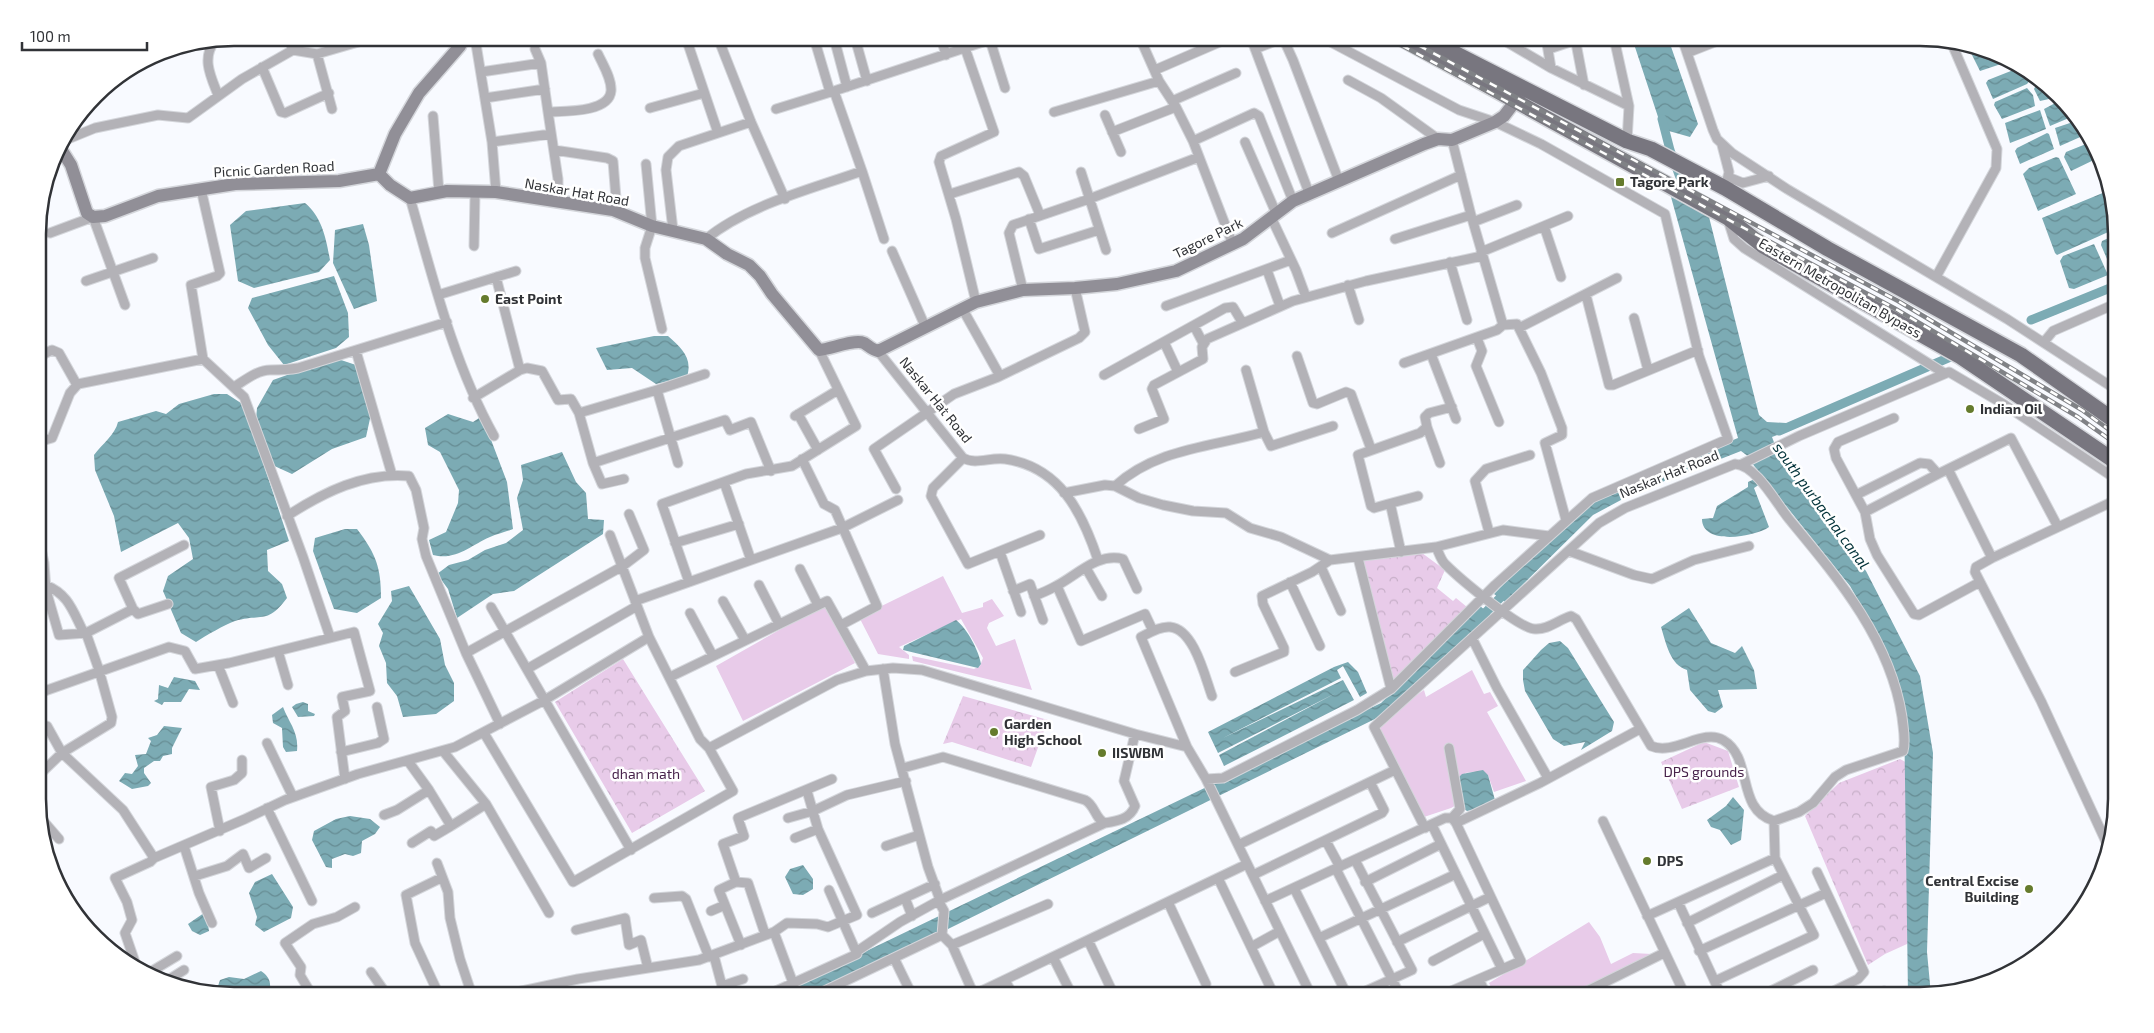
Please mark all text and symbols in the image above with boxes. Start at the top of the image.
scale bar [22,20,148,52]
text: 100 m [30,27,71,45]
street label: Picnic Garden Road [213,157,335,180]
place label: Tagore Park [1630,173,1709,190]
street label: Naskar Hat Road [524,174,631,209]
marker: Tagore Park [1614,176,1626,188]
street label: Tagore Park [1170,213,1245,262]
street label: Eastern Metropolitan Bypass [1756,234,1925,341]
place label: East Point [495,290,562,307]
marker: East Point [479,293,491,305]
street label: Naskar Hat Road [897,353,976,446]
place label: Indian Oil [1980,400,2043,417]
marker: Indian Oil [1964,403,1976,415]
water label: south purbachal canal [1770,439,1874,572]
street label: Naskar Hat Road [1617,446,1721,501]
place label: Garden High School [1004,715,1082,748]
marker: Garden High School [988,726,1000,738]
place label: IISWBM [1112,744,1164,761]
marker: IISWBM [1096,747,1108,759]
park label: DPS grounds [1664,763,1744,780]
park label: dhan math [612,765,680,782]
place label: DPS [1657,852,1683,869]
marker: DPS [1641,855,1653,867]
place label: Central Excise Building [1925,872,2019,905]
marker: Central Excise Building [2023,883,2035,895]

